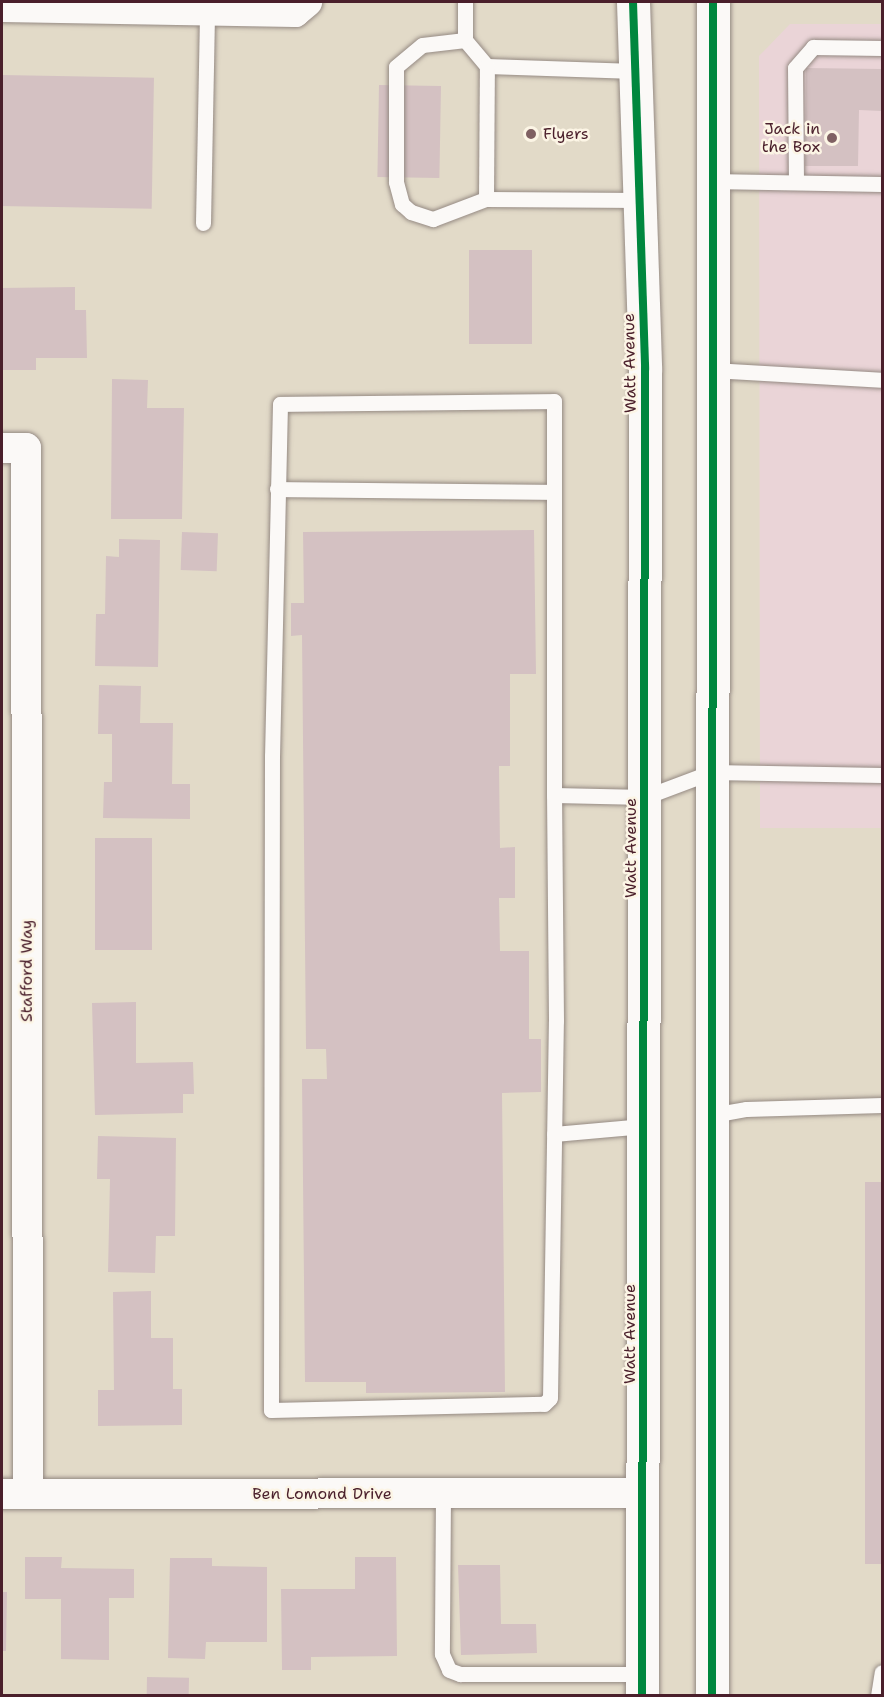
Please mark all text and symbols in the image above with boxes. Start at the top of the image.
place label: Jack in the Box [762,119,820,157]
place label: Flyers [543,124,589,144]
marker: Flyers [524,127,538,141]
marker: Jack in the Box [825,131,839,145]
street label: Watt Avenue [620,313,640,413]
street label: Watt Avenue [621,798,641,898]
street label: Stafford Way [17,920,37,1022]
street label: Watt Avenue [620,1284,640,1384]
street label: Ben Lomond Drive [252,1484,392,1504]

